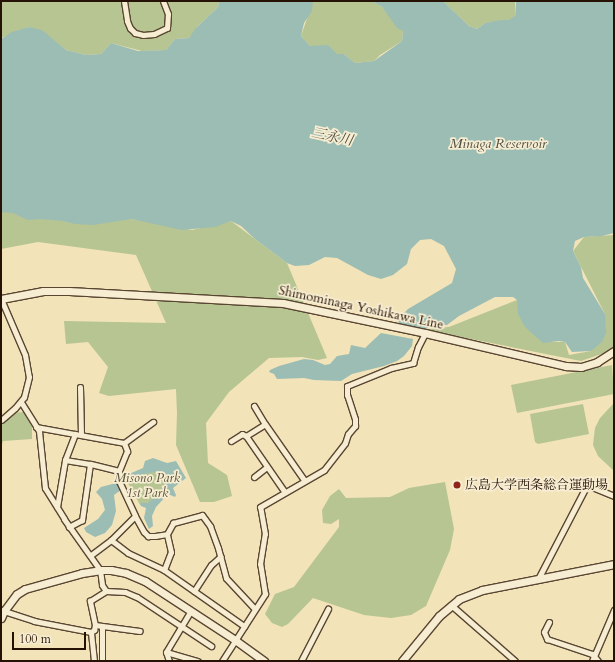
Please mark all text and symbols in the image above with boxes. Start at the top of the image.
water label: 三永川 [310,124,354,150]
water label: Minaga Reservoir [449,136,547,152]
street label: Shimominaga Yoshikawa Line [277,283,445,333]
park label: Misono Park 1st Park [114,471,180,502]
place label: 広島大学西条総合運動場 [465,477,608,493]
marker: 広島大学西条総合運動場 [452,480,462,490]
scale bar [14,624,88,650]
text: 100 m [19,631,51,647]

